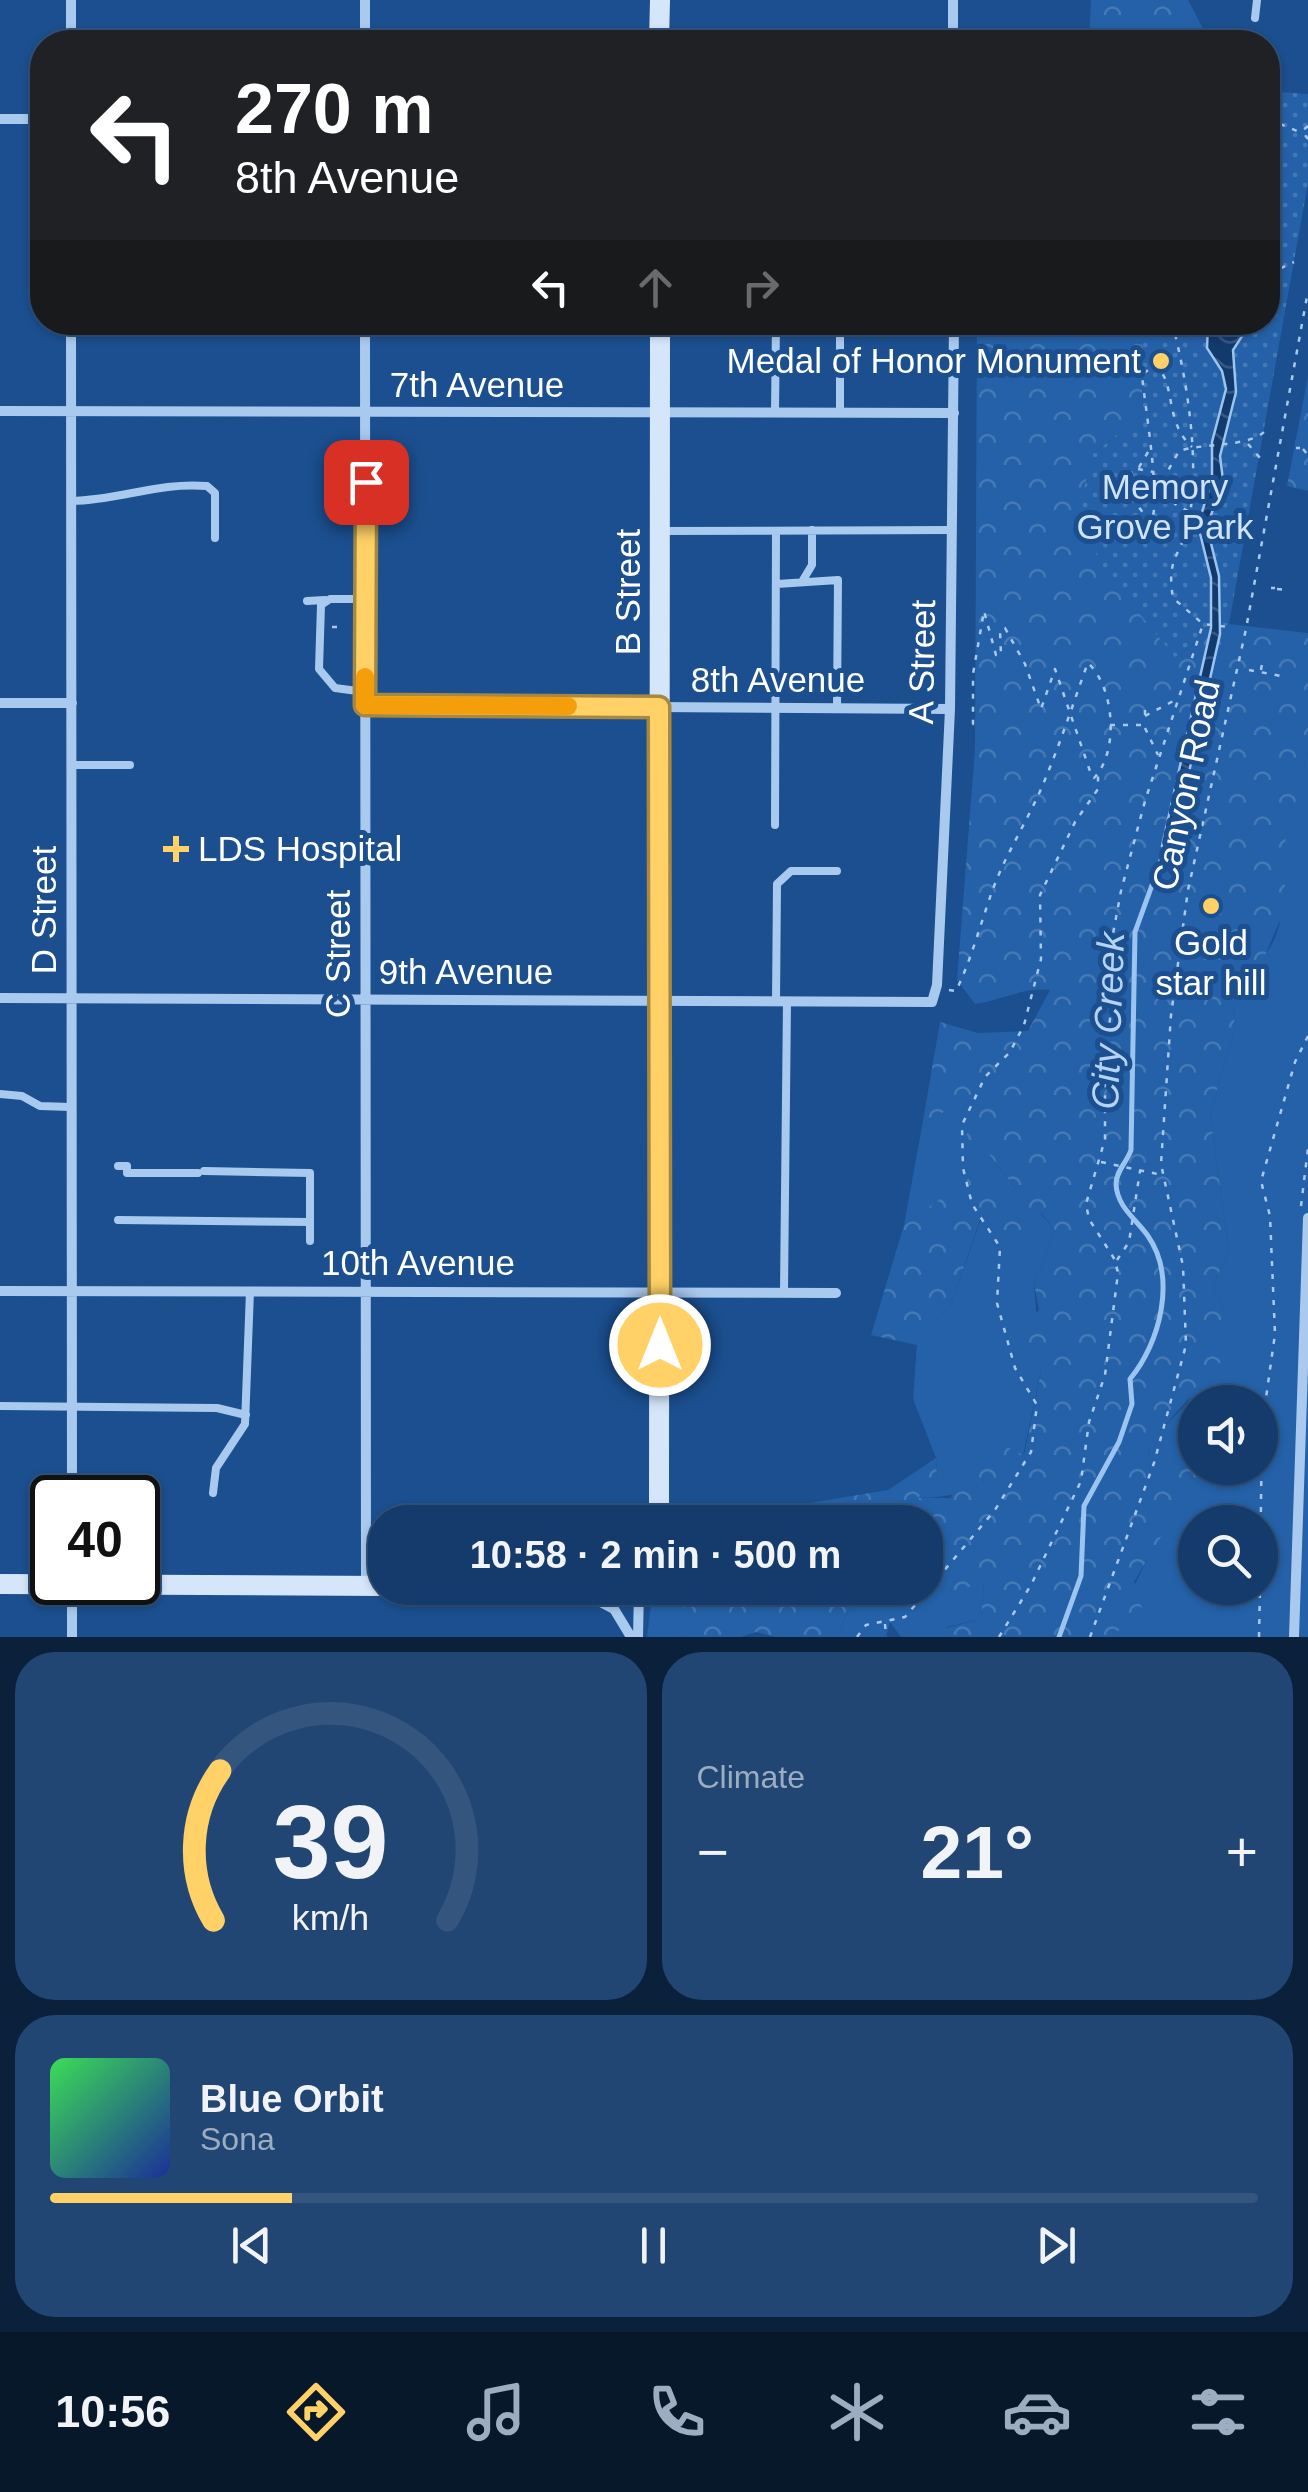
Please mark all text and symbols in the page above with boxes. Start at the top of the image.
icon: left [70,70,200,200]
text: 270 m [235,70,433,148]
text: 8th Avenue [235,152,459,203]
icon: left [523,260,578,315]
icon: ahead [628,260,683,315]
icon: right [733,260,788,315]
place label: Medal of Honor Monument [727,341,1141,380]
marker: Medal of Honor Monument [1150,350,1172,372]
street label: 7th Avenue [390,365,564,404]
pin [324,440,409,525]
icon: arrive [339,455,394,510]
park label: Memory Grove Park [1077,467,1254,546]
street label: B Street [608,529,647,655]
street label: A Street [901,599,942,725]
street label: 8th Avenue [691,660,865,699]
street label: Canyon Road [1144,676,1227,894]
place label: LDS Hospital [198,829,402,868]
marker: LDS Hospital [163,836,189,862]
street label: D Street [24,846,63,974]
street label: C Street [318,890,357,1018]
marker: Gold star hill [1200,895,1222,917]
place label: Gold star hill [1156,923,1266,1002]
water label: City Creek [1084,930,1132,1110]
street label: 9th Avenue [379,952,553,991]
street label: 10th Avenue [321,1243,515,1282]
position arrow [608,1293,712,1397]
map controls [1178,1385,1278,1605]
button: sound [1178,1385,1278,1485]
speed limit sign: 40 [30,1475,160,1605]
button: search [1178,1505,1278,1605]
text: 10:58 · 2 min · 500 m [470,1534,841,1576]
text: Climate [697,1759,805,1795]
text: 39 [273,1784,389,1900]
text: 21° [921,1810,1034,1894]
text: − [697,1821,729,1883]
text: + [1226,1821,1258,1883]
text: km/h [292,1898,369,1938]
text: Blue Orbit [200,2078,384,2120]
text: Sona [200,2121,275,2157]
icon: previous [224,2218,279,2273]
icon: pause [626,2218,681,2273]
icon: next [1029,2218,1084,2273]
icon: directions [281,2377,351,2447]
icon: music [461,2377,531,2447]
icon: phone [642,2377,712,2447]
icon: climate [822,2377,892,2447]
icon: car [1002,2377,1072,2447]
icon: filters [1183,2377,1253,2447]
text: 10:56 [55,2386,170,2437]

